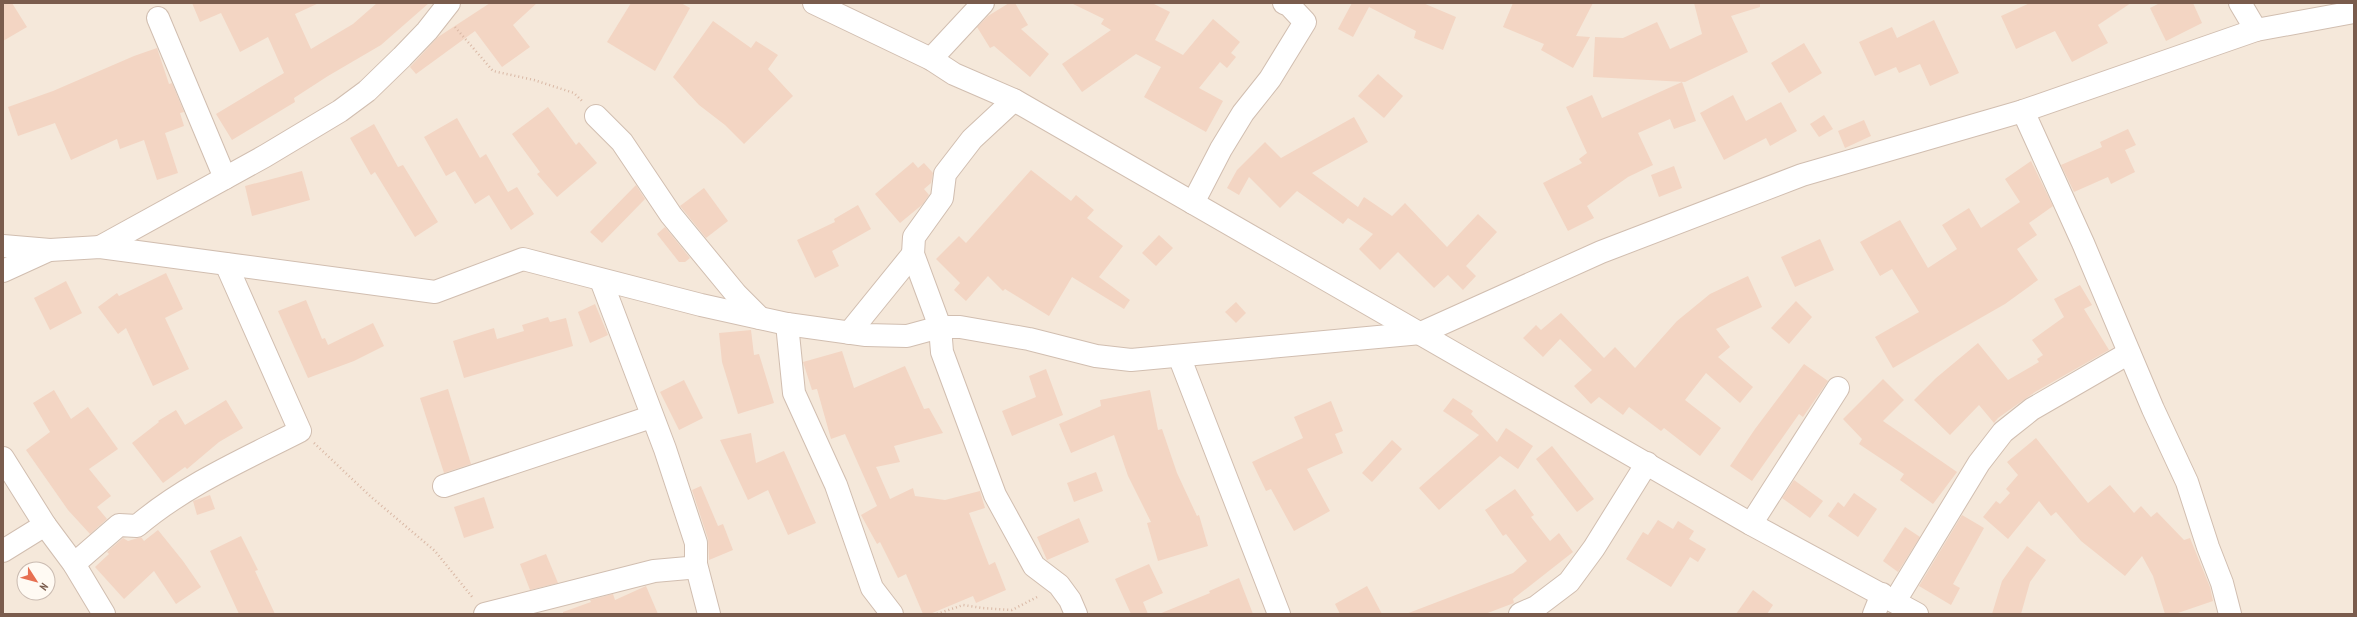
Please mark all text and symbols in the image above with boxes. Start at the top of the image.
north arrow [16,561,56,601]
text: N [37,580,52,593]

